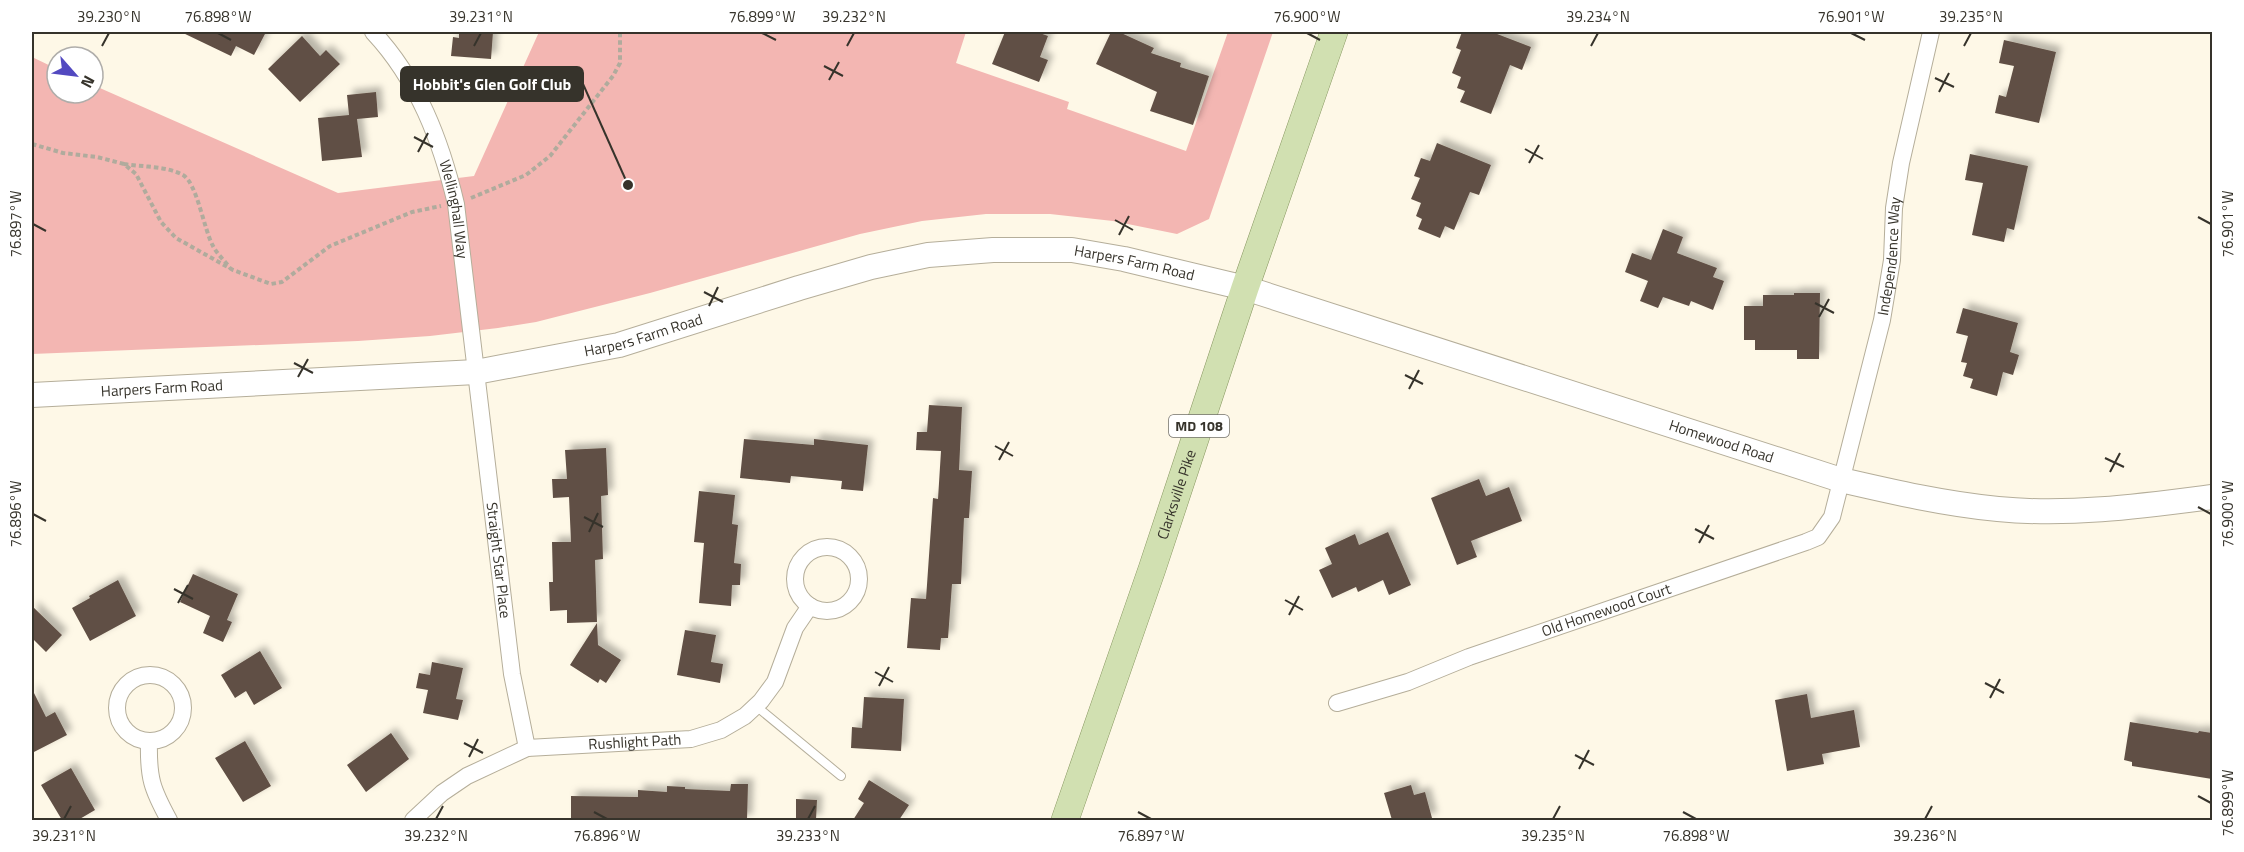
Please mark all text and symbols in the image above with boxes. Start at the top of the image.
text: 39.230°N [77,5,141,28]
text: 76.898°W [185,5,251,28]
text: 39.231°N [449,5,513,28]
text: 76.899°W [729,5,795,28]
text: 39.232°N [822,5,886,28]
text: 76.900°W [1274,5,1340,28]
text: 39.234°N [1566,5,1630,28]
text: 76.901°W [1818,5,1884,28]
text: 39.235°N [1939,5,2003,28]
north arrow [45,45,105,105]
callout: Hobbit's Glen Golf Club [401,67,583,101]
text: N [75,72,101,93]
text: Hobbit's Glen Golf Club [413,72,572,96]
street label: Wellinghall Way [434,157,474,260]
text: 76.897°W [4,191,27,257]
text: 76.901°W [2216,191,2239,257]
street label: Independence Way [1871,195,1907,317]
street label: Harpers Farm Road [1073,239,1197,286]
street label: Harpers Farm Road [582,307,705,362]
street label: Harpers Farm Road [100,373,223,402]
street label: Homewood Road [1666,413,1777,469]
road number: MD 108 [1169,415,1229,437]
street label: Clarksville Pike [1151,446,1202,542]
text: 76.896°W [4,481,27,547]
text: 76.900°W [2216,481,2239,547]
street label: Straight Star Place [481,501,517,620]
street label: Old Homewood Court [1538,577,1675,642]
street label: Rushlight Path [588,728,682,756]
text: 76.899°W [2216,770,2239,836]
text: 39.231°N [32,824,96,847]
text: 39.232°N [404,824,468,847]
text: 76.896°W [574,824,640,847]
text: 39.233°N [776,824,840,847]
text: 76.897°W [1118,824,1184,847]
text: 39.235°N [1521,824,1585,847]
text: 76.898°W [1663,824,1729,847]
text: 39.236°N [1893,824,1957,847]

